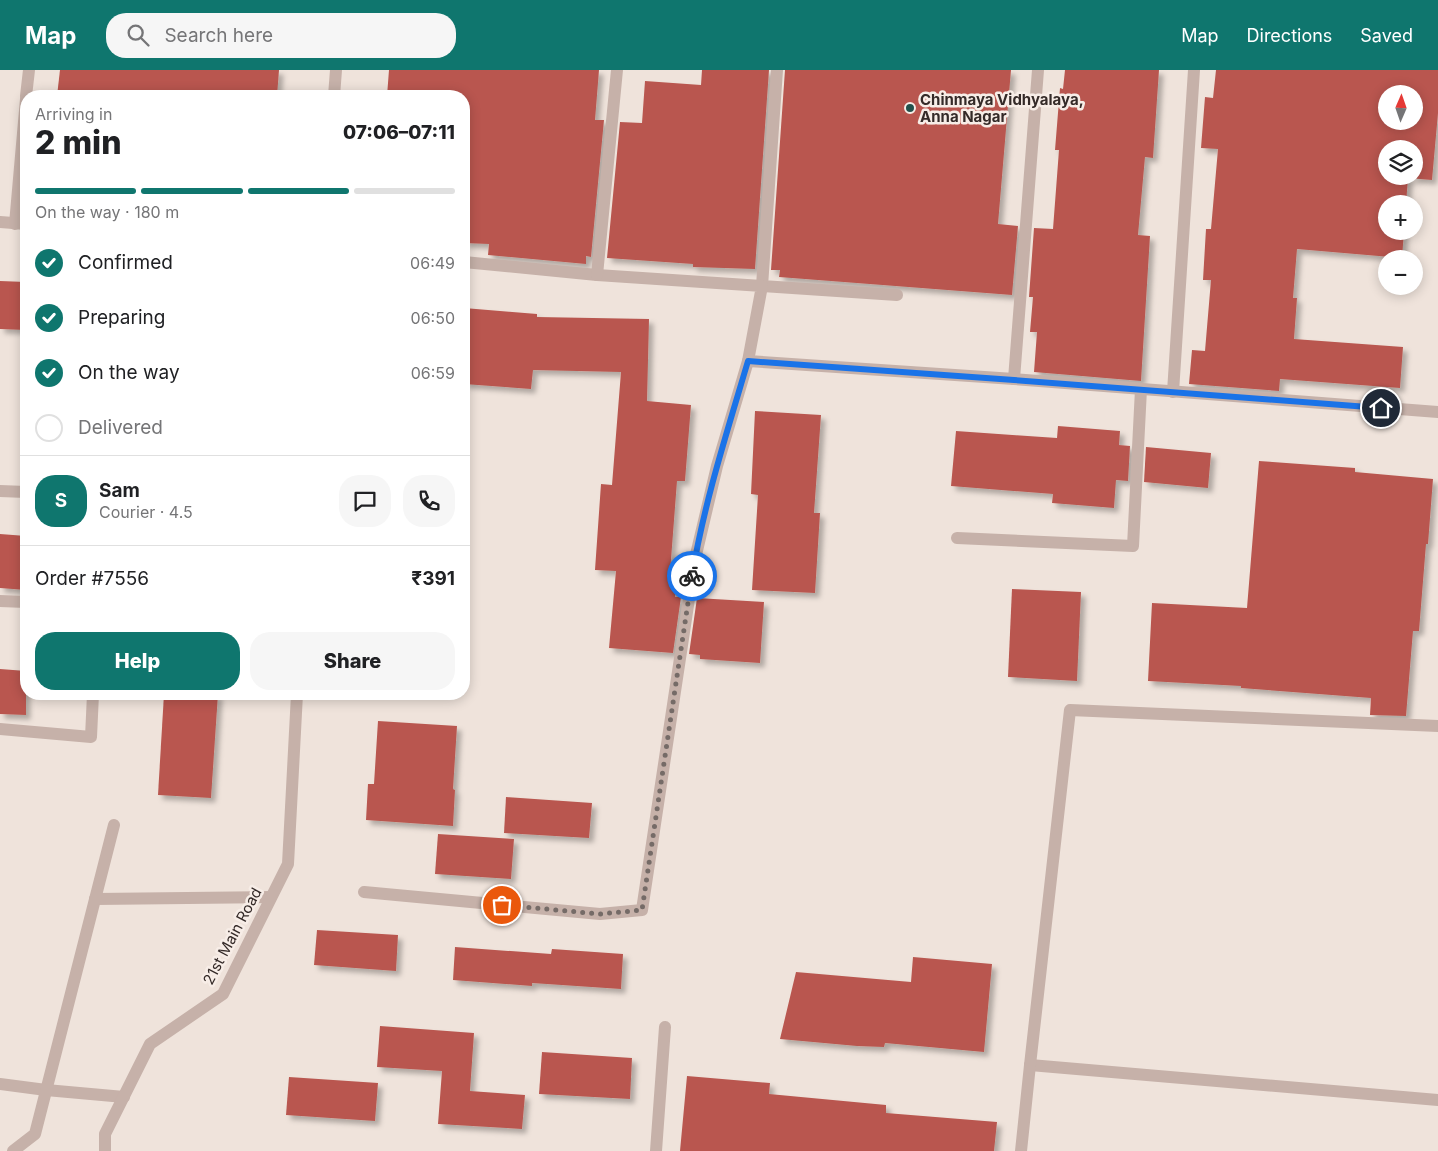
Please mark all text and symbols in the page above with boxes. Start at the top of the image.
search box [106,13,456,58]
text: Map [25,21,76,50]
icon: search [124,21,152,49]
text: Search here [164,24,273,47]
text: Map [1181,25,1219,46]
text: Directions [1247,25,1332,46]
text: Saved [1360,25,1413,46]
north arrow [1378,85,1422,130]
map controls [1378,85,1423,295]
place label: Chinmaya Vidhyalaya, Anna Nagar [920,90,1084,126]
marker: Chinmaya Vidhyalaya, Anna Nagar [904,102,916,114]
text: Arriving in [35,104,112,124]
text: 07:06–07:11 [343,121,455,144]
text: 2 min [35,123,121,162]
button: layers [1378,140,1423,185]
button: + [1378,195,1423,240]
text: On the way · 180 m [35,202,179,222]
icon: check [35,249,63,277]
button: − [1378,250,1423,295]
text: Confirmed [78,251,173,274]
text: 06:49 [410,253,455,273]
icon: check [35,304,63,332]
text: Preparing [78,306,165,329]
text: 06:50 [411,308,455,328]
icon: check [35,359,63,387]
text: On the way [78,361,180,384]
text: 06:59 [411,363,455,383]
pin [1360,387,1402,429]
icon: home [1367,394,1395,422]
text: Delivered [78,416,163,439]
button: chat [339,475,391,527]
button: phone [403,475,455,527]
text: Sam [99,479,140,502]
text: S [55,489,67,512]
text: Courier · 4.5 [99,502,193,522]
courier [667,551,717,601]
icon: bike [678,562,706,590]
text: Order #7556 [35,567,149,590]
text: ₹391 [411,567,455,590]
button: Help [35,632,240,690]
button: Share [250,632,455,690]
street label: 21st Main Road [198,884,266,988]
pin [481,884,523,926]
icon: bag [488,891,516,919]

